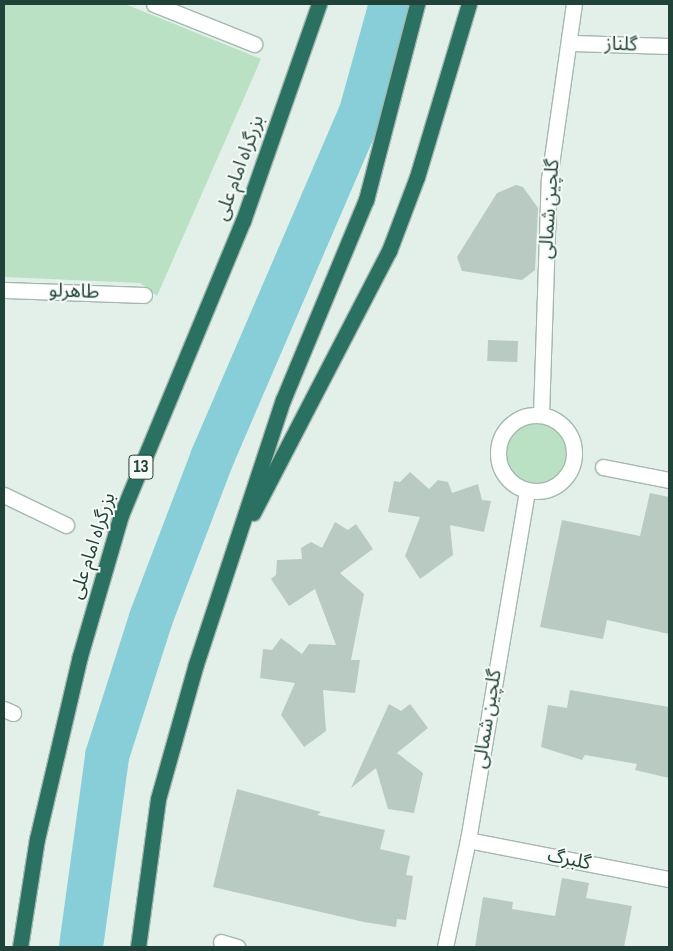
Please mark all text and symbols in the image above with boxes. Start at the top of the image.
street label: گلناز [604,33,638,57]
street label: بزرگراه امام علی [210,112,270,224]
street label: گلچین شمالی [535,158,565,260]
street label: طاهرلو [48,280,100,304]
road number: 13 [127,452,155,482]
street label: بزرگراه امام علی [65,490,121,602]
street label: گلچین شمالی [469,668,507,770]
street label: گلبرگ [545,845,593,875]

